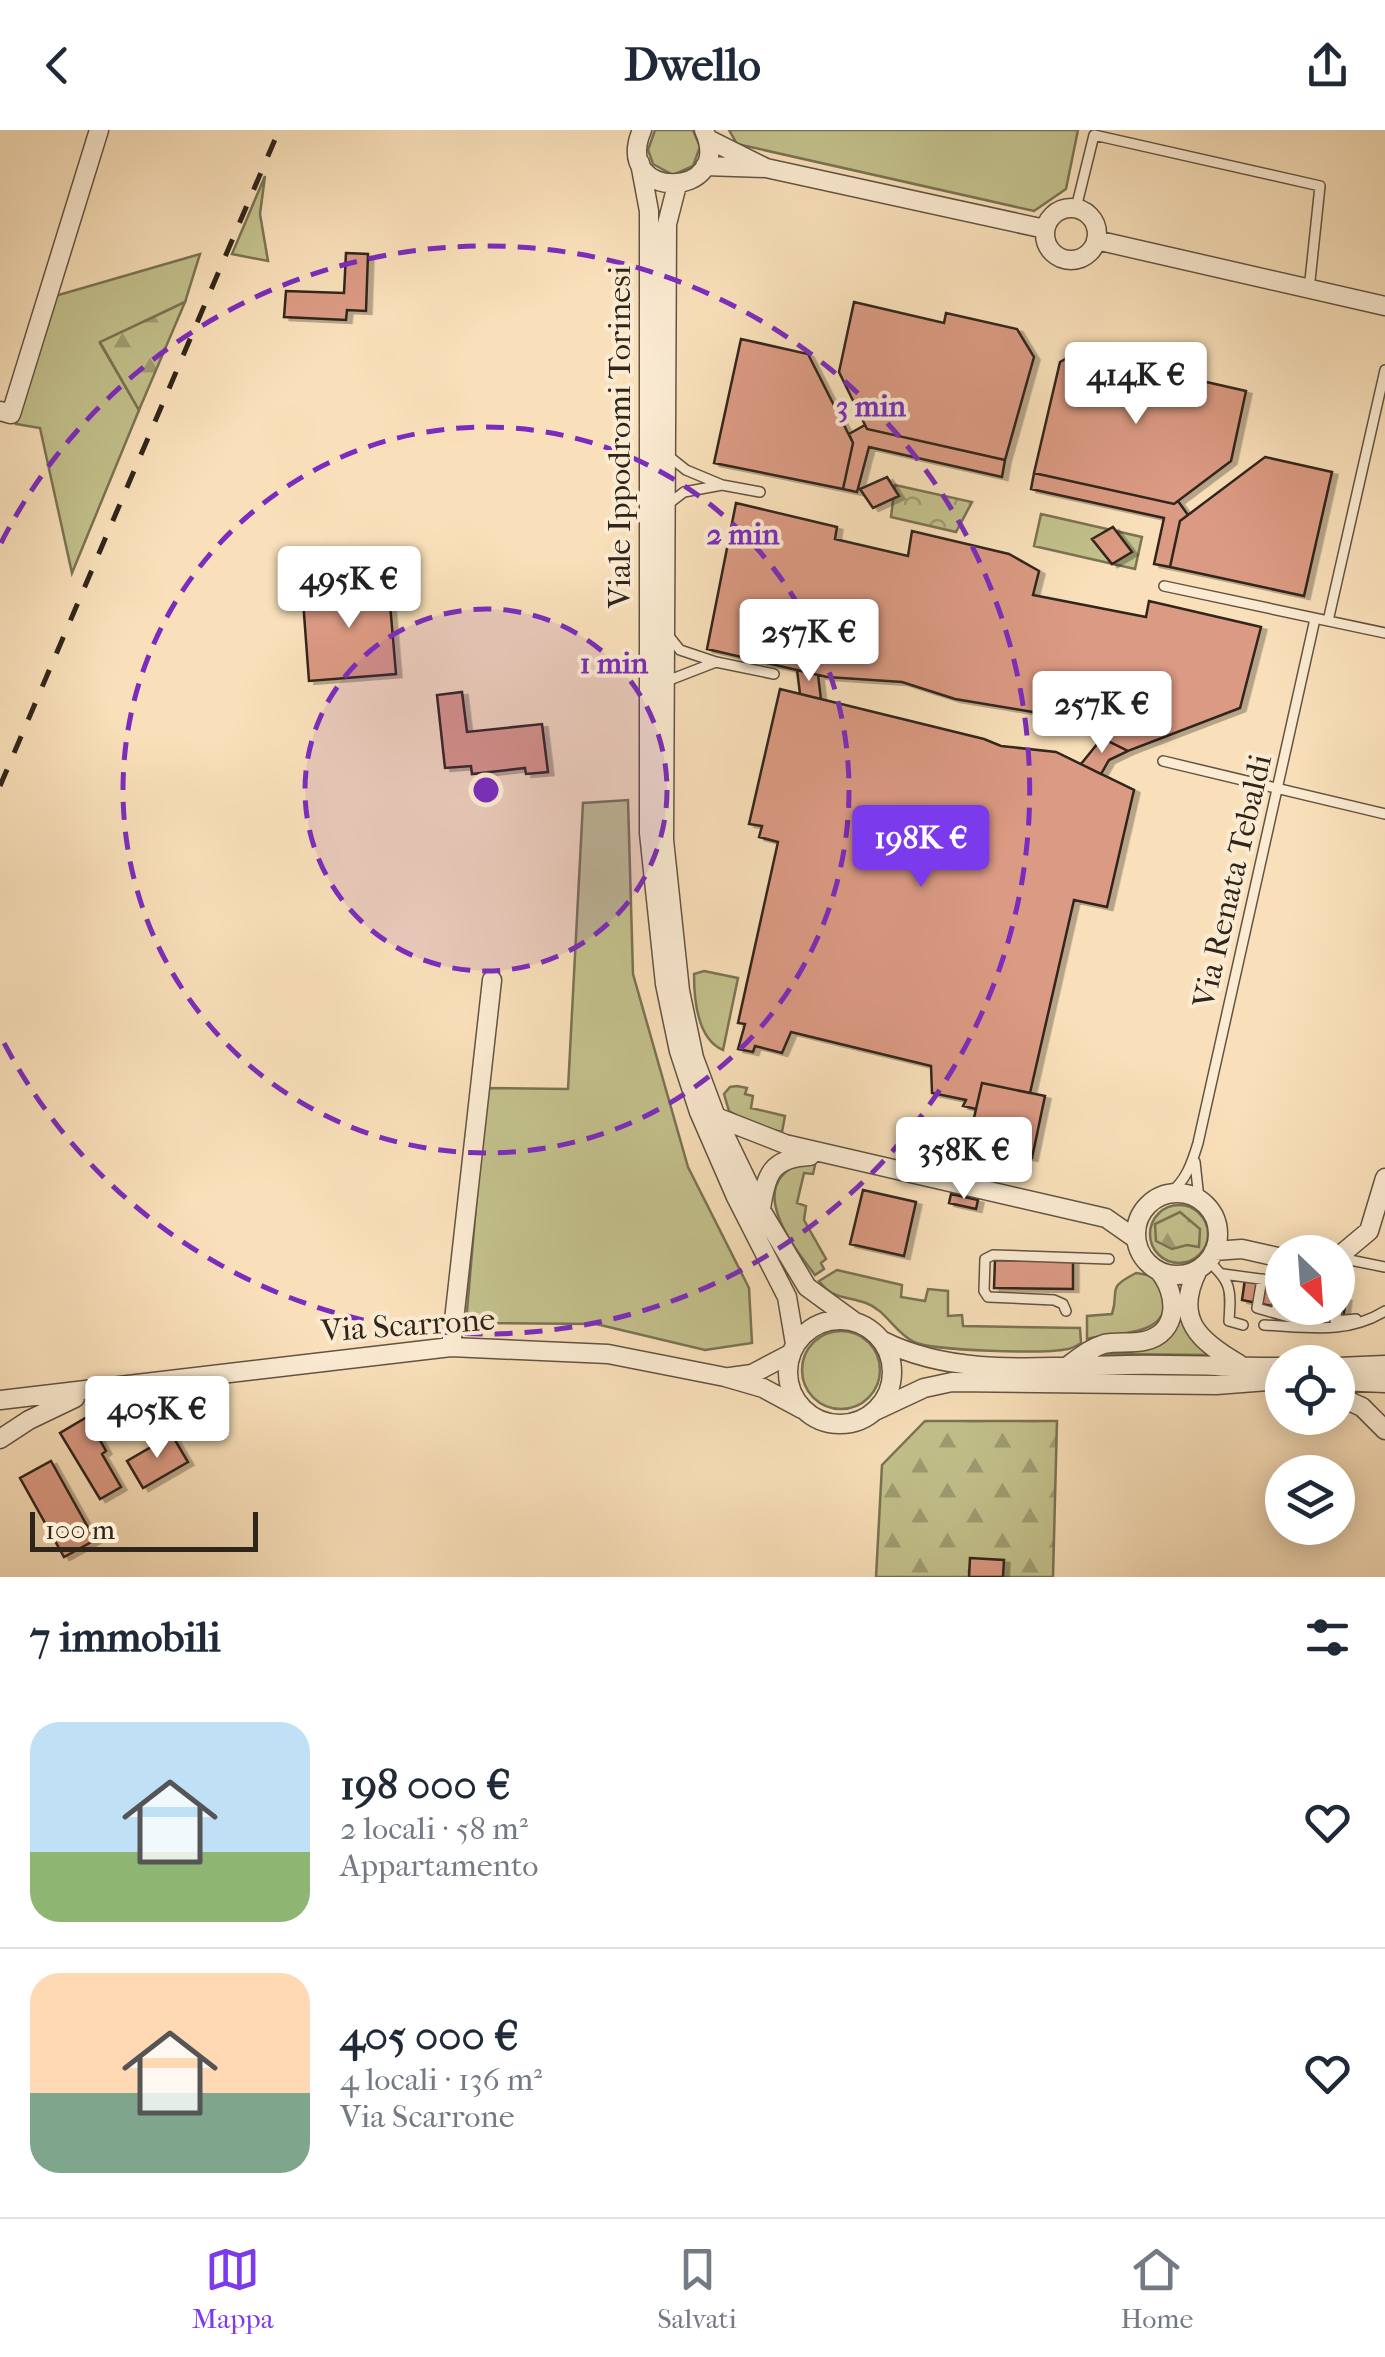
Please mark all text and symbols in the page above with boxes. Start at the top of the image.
icon: back [30,38,85,93]
icon: share [1300,38,1355,93]
text: Dwello [624,39,761,92]
street label: Viale Ippodromi Torinesi [601,265,638,609]
pin: 414K € [1055,342,1217,427]
text: 414K € [1087,356,1185,393]
text: 3 min [836,389,907,424]
text: 2 min [706,517,780,552]
pin: 495K € [268,546,430,631]
text: 495K € [300,560,398,597]
pin: 257K € [728,599,890,684]
text: 257K € [762,613,856,650]
text: 1 min [580,646,649,681]
pin: 257K € [1021,671,1183,756]
text: 257K € [1055,685,1149,722]
street label: Via Renata Tebaldi [1185,750,1279,1012]
centre of rings [468,772,504,808]
pin: 198K € [840,805,1002,890]
text: 198K € [874,819,968,856]
pin: 358K € [883,1117,1045,1202]
text: 358K € [918,1131,1010,1168]
north arrow [1265,1235,1355,1325]
map controls [1265,1235,1355,1545]
street label: Via Scarrone [319,1300,497,1350]
button: locate [1265,1345,1355,1435]
pin: 405K € [76,1376,238,1461]
text: 405K € [107,1390,207,1427]
button: layers [1265,1455,1355,1545]
scale bar [30,1507,258,1552]
text: 100 m [45,1513,115,1546]
icon: filters [1300,1610,1355,1665]
text: 7 immobili [30,1613,221,1662]
text: 198 000 € [340,1761,511,1810]
icon: home [110,1762,230,1882]
icon: heart [1300,1795,1355,1850]
text: 2 locali · 58 m² [340,1810,528,1847]
text: Appartamento [340,1847,539,1884]
text: 405 000 € [340,2012,519,2061]
icon: home [110,2013,230,2133]
icon: heart [1300,2046,1355,2101]
text: 4 locali · 136 m² [340,2061,542,2098]
text: Via Scarrone [340,2098,515,2135]
tab: Mappa [192,2242,274,2335]
tab: Salvati [657,2242,737,2335]
tab: Home [1120,2242,1193,2335]

